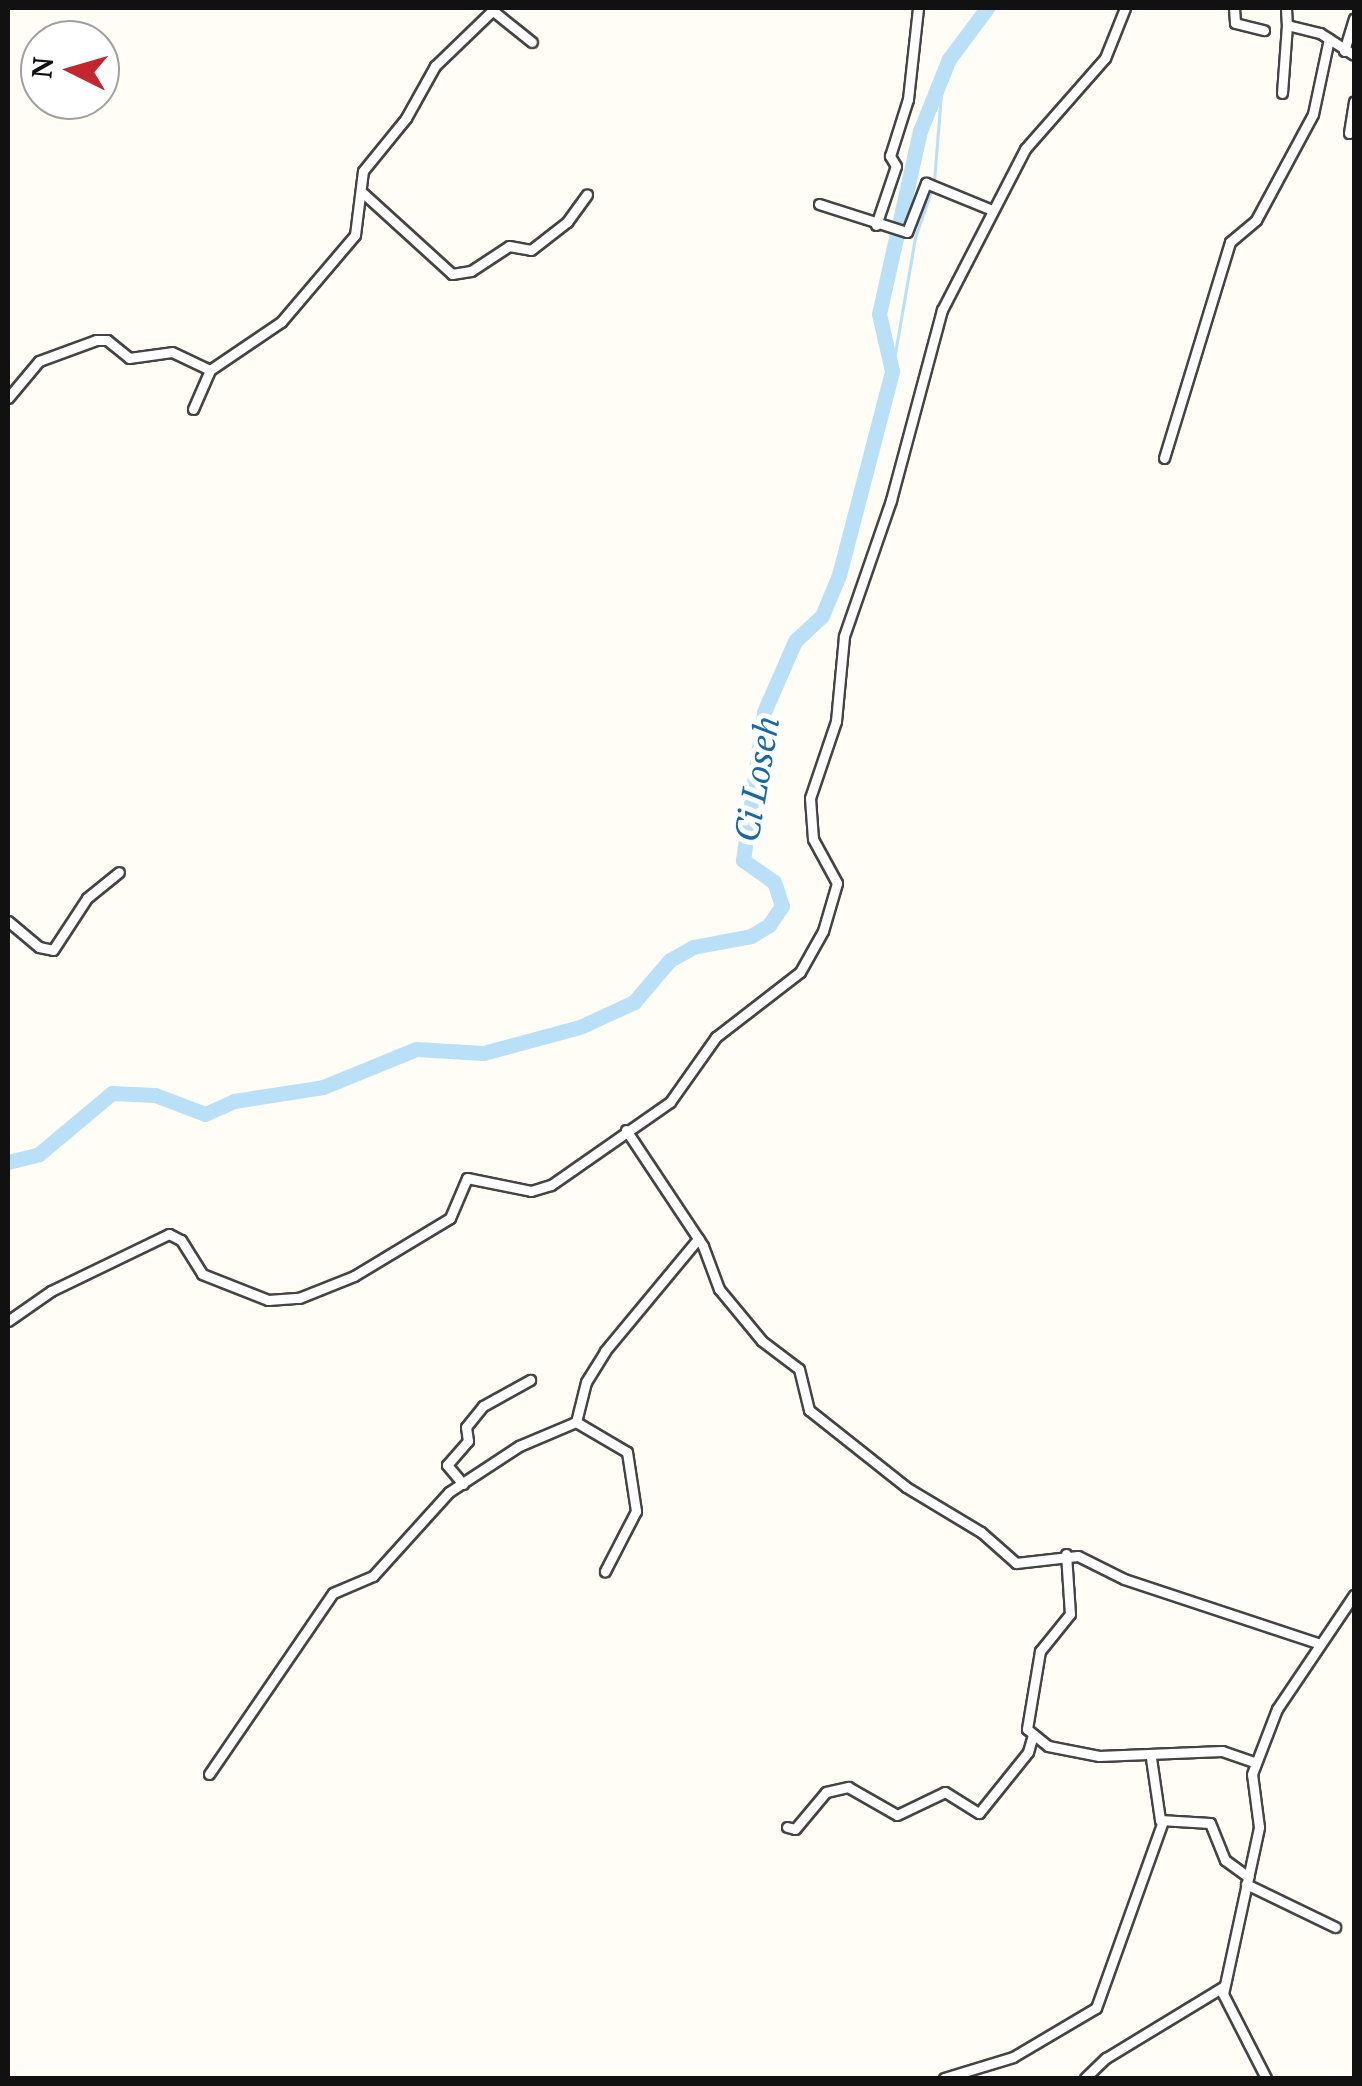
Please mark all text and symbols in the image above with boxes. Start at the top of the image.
north arrow [20,20,120,120]
text: N [22,55,61,80]
water label: Ci Loseh [724,713,788,845]

